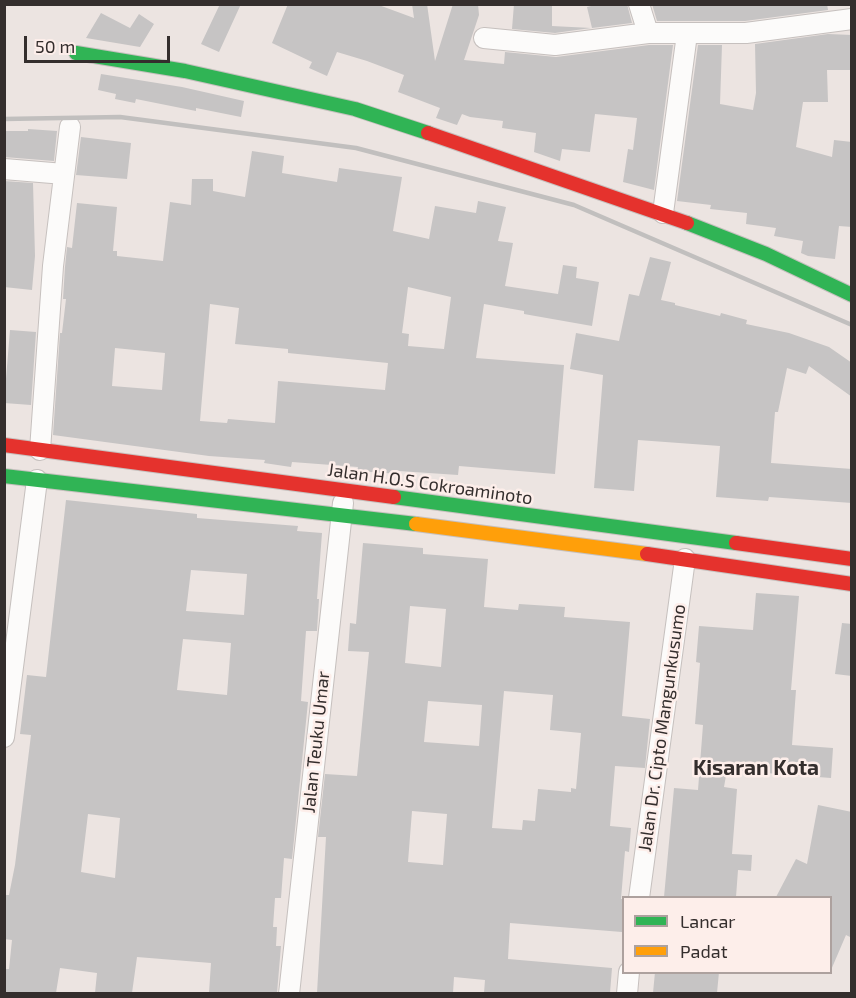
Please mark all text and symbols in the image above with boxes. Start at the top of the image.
scale bar [27,24,172,62]
text: 50 m [35,35,75,57]
street label: Jalan H.O.S Cokroaminoto [326,459,534,509]
street label: Jalan Dr. Cipto Mangunkusumo [634,603,690,853]
street label: Jalan Teuku Umar [298,670,334,814]
district label: Kisaran Kota [693,755,819,781]
legend [622,896,832,974]
text: Lancar [680,910,736,932]
text: Padat [680,940,727,962]

